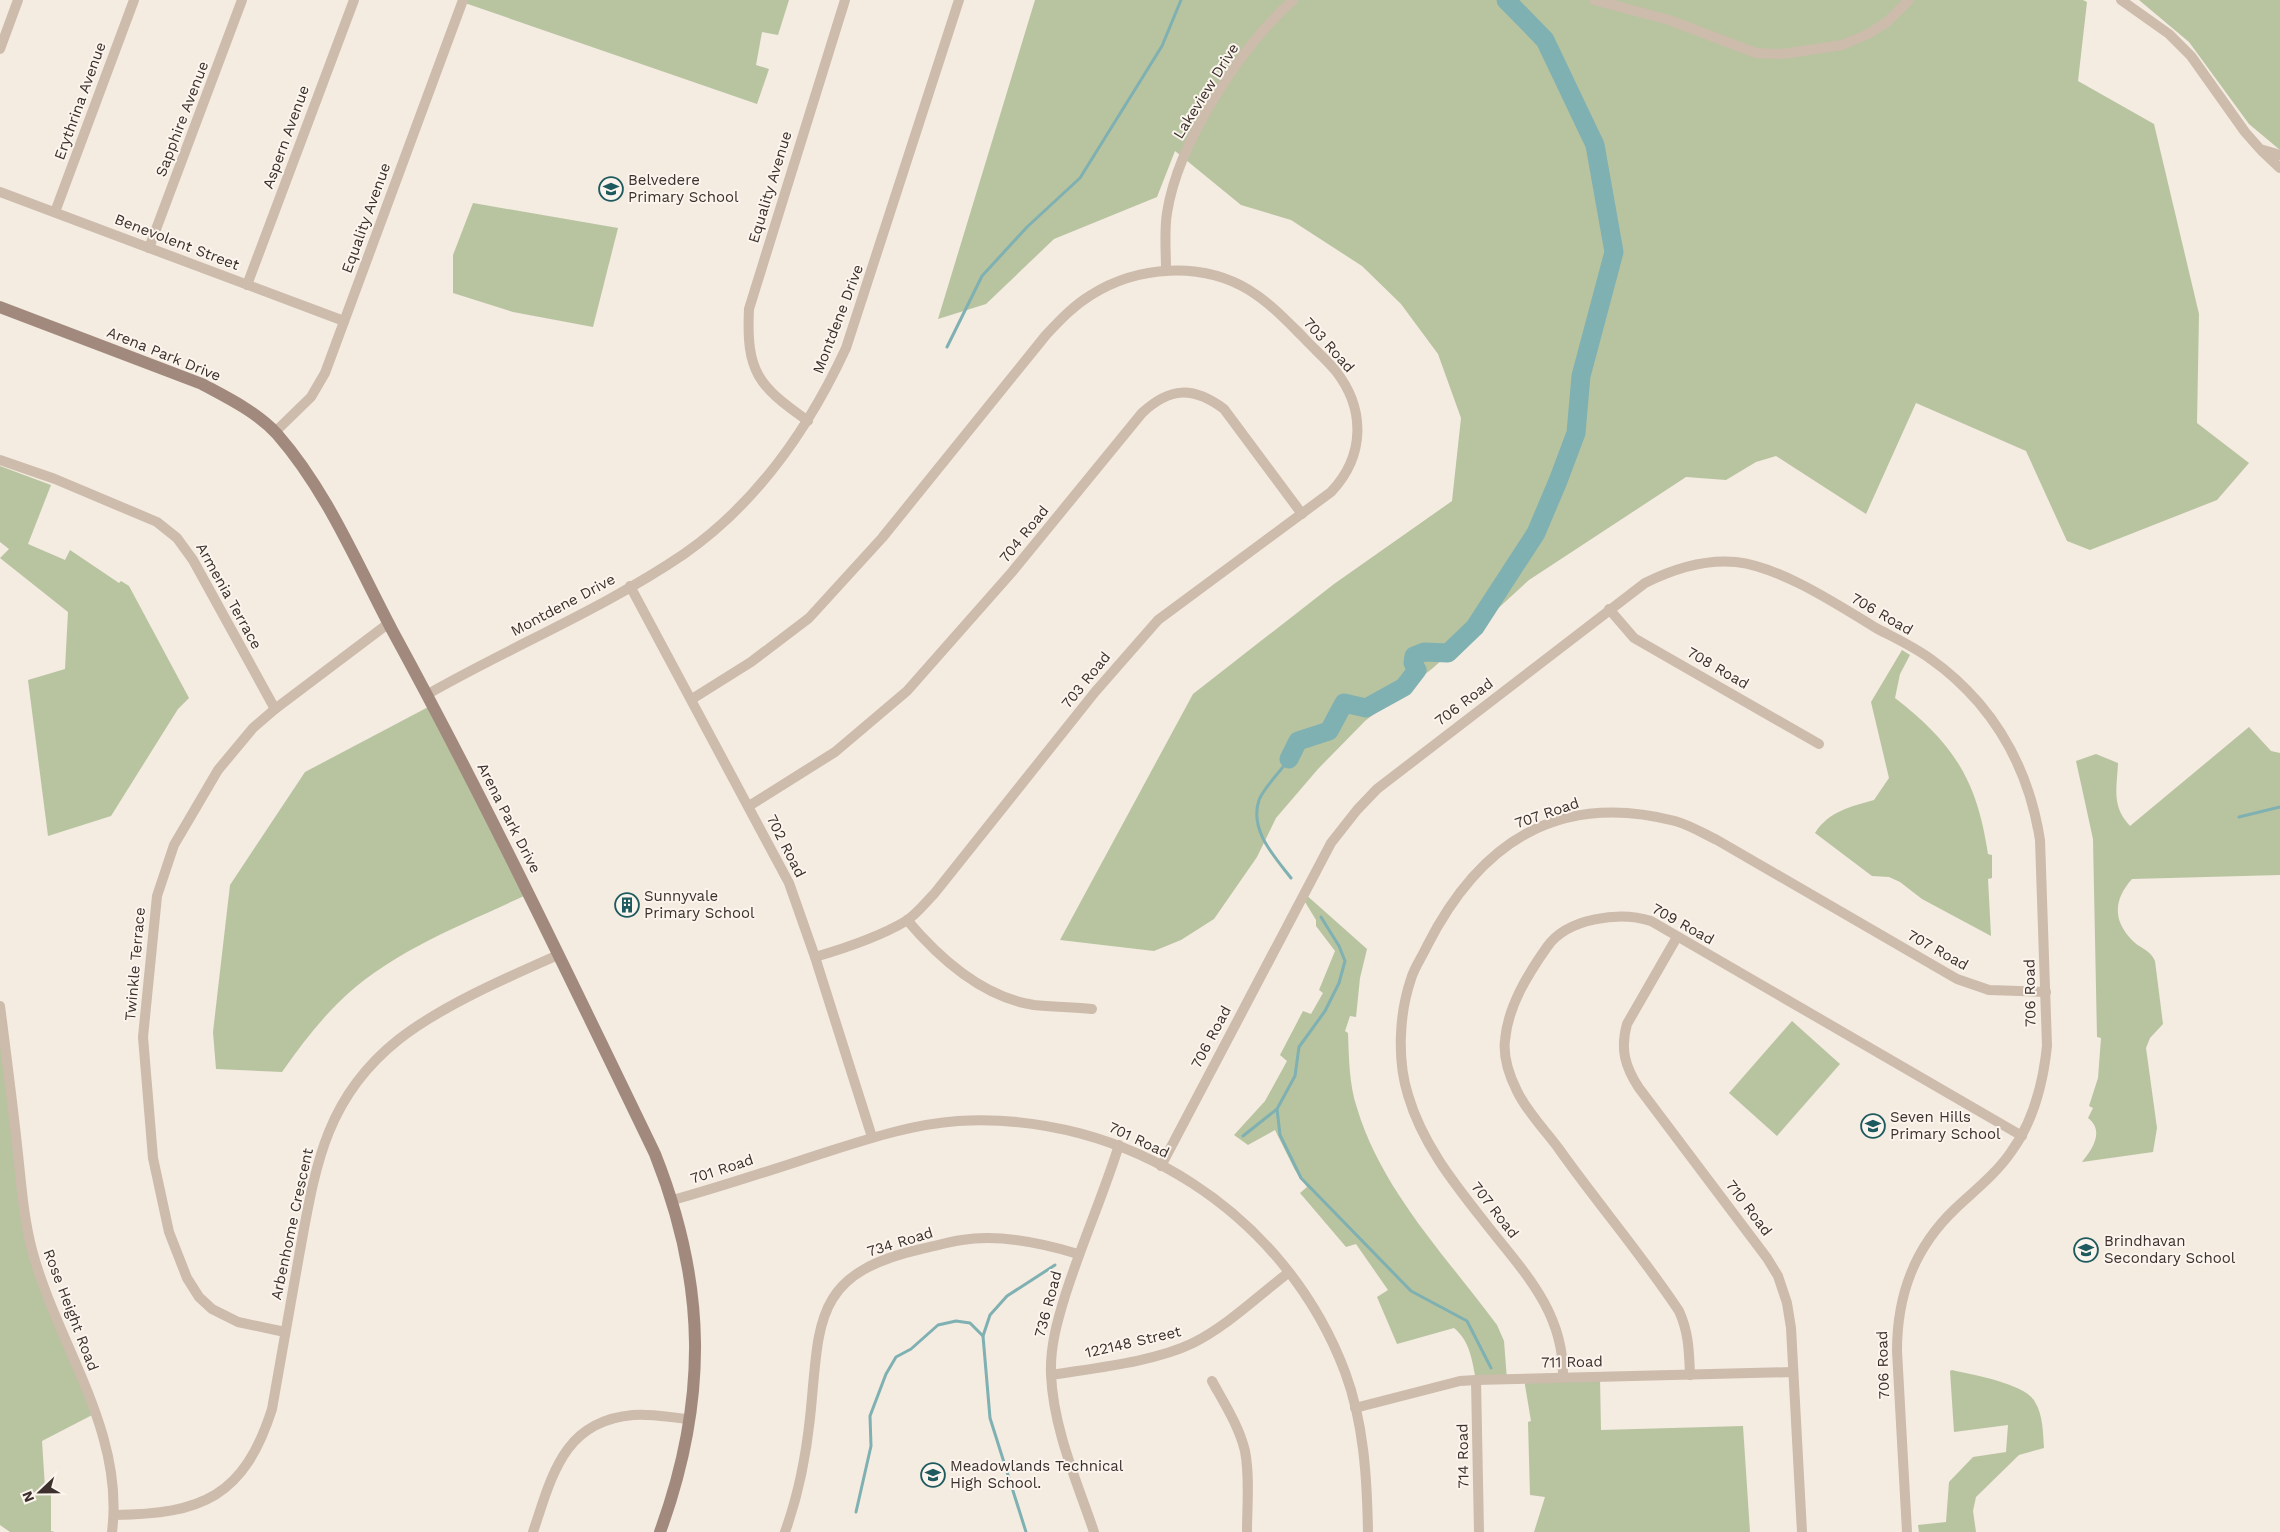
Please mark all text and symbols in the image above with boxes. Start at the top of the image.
street label: Erythrina Avenue [50,40,110,162]
street label: Lakeview Drive [1169,40,1243,142]
street label: Sapphire Avenue [152,59,212,179]
street label: Aspern Avenue [259,83,313,191]
street label: Equality Avenue [744,129,796,245]
street label: Equality Avenue [338,160,394,276]
place label: Belvedere Primary School [628,171,739,206]
school or university icon: Belvedere Primary School [598,176,624,202]
street label: Benevolent Street [112,210,242,274]
street label: Montdene Drive [809,262,867,376]
street label: 703 Road [1300,314,1358,376]
street label: Arena Park Drive [104,323,224,385]
street label: 704 Road [996,502,1052,566]
street label: Armenia Terrace [192,540,266,652]
street label: Montdene Drive [508,570,618,640]
street label: 706 Road [1848,589,1916,639]
street label: 708 Road [1684,643,1752,693]
street label: 703 Road [1058,648,1114,712]
street label: 706 Road [1431,674,1497,730]
street label: Arena Park Drive [473,760,545,876]
street label: 707 Road [1512,794,1582,832]
street label: 702 Road [763,812,809,880]
place label: Sunnyvale Primary School [644,887,755,922]
building icon: Sunnyvale Primary School [614,892,640,918]
street label: 709 Road [1649,900,1717,948]
street label: Twinkle Terrace [121,906,149,1022]
street label: 707 Road [1904,926,1972,974]
street label: 706 Road [2020,959,2040,1027]
street label: 706 Road [1187,1003,1235,1071]
place label: Seven Hills Primary School [1890,1108,2001,1143]
school or university icon: Seven Hills Primary School [1860,1113,1886,1139]
street label: 701 Road [1106,1118,1172,1162]
street label: Arbenhome Crescent [267,1146,317,1302]
street label: 701 Road [688,1150,756,1188]
street label: 710 Road [1722,1176,1776,1240]
street label: 707 Road [1467,1178,1523,1242]
street label: 734 Road [865,1223,935,1261]
place label: Brindhavan Secondary School [2104,1232,2236,1267]
school or university icon: Brindhavan Secondary School [2073,1237,2099,1263]
street label: Rose Height Road [39,1247,103,1373]
street label: 736 Road [1031,1269,1065,1339]
street label: 122148 Street [1083,1322,1183,1362]
street label: 706 Road [1873,1331,1893,1399]
street label: 711 Road [1541,1352,1603,1372]
street label: 714 Road [1453,1423,1473,1489]
place label: Meadowlands Technical High School. [950,1457,1124,1492]
school or university icon: Meadowlands Technical High School. [920,1462,946,1488]
north arrow [15,1467,65,1517]
text: N [19,1489,37,1505]

